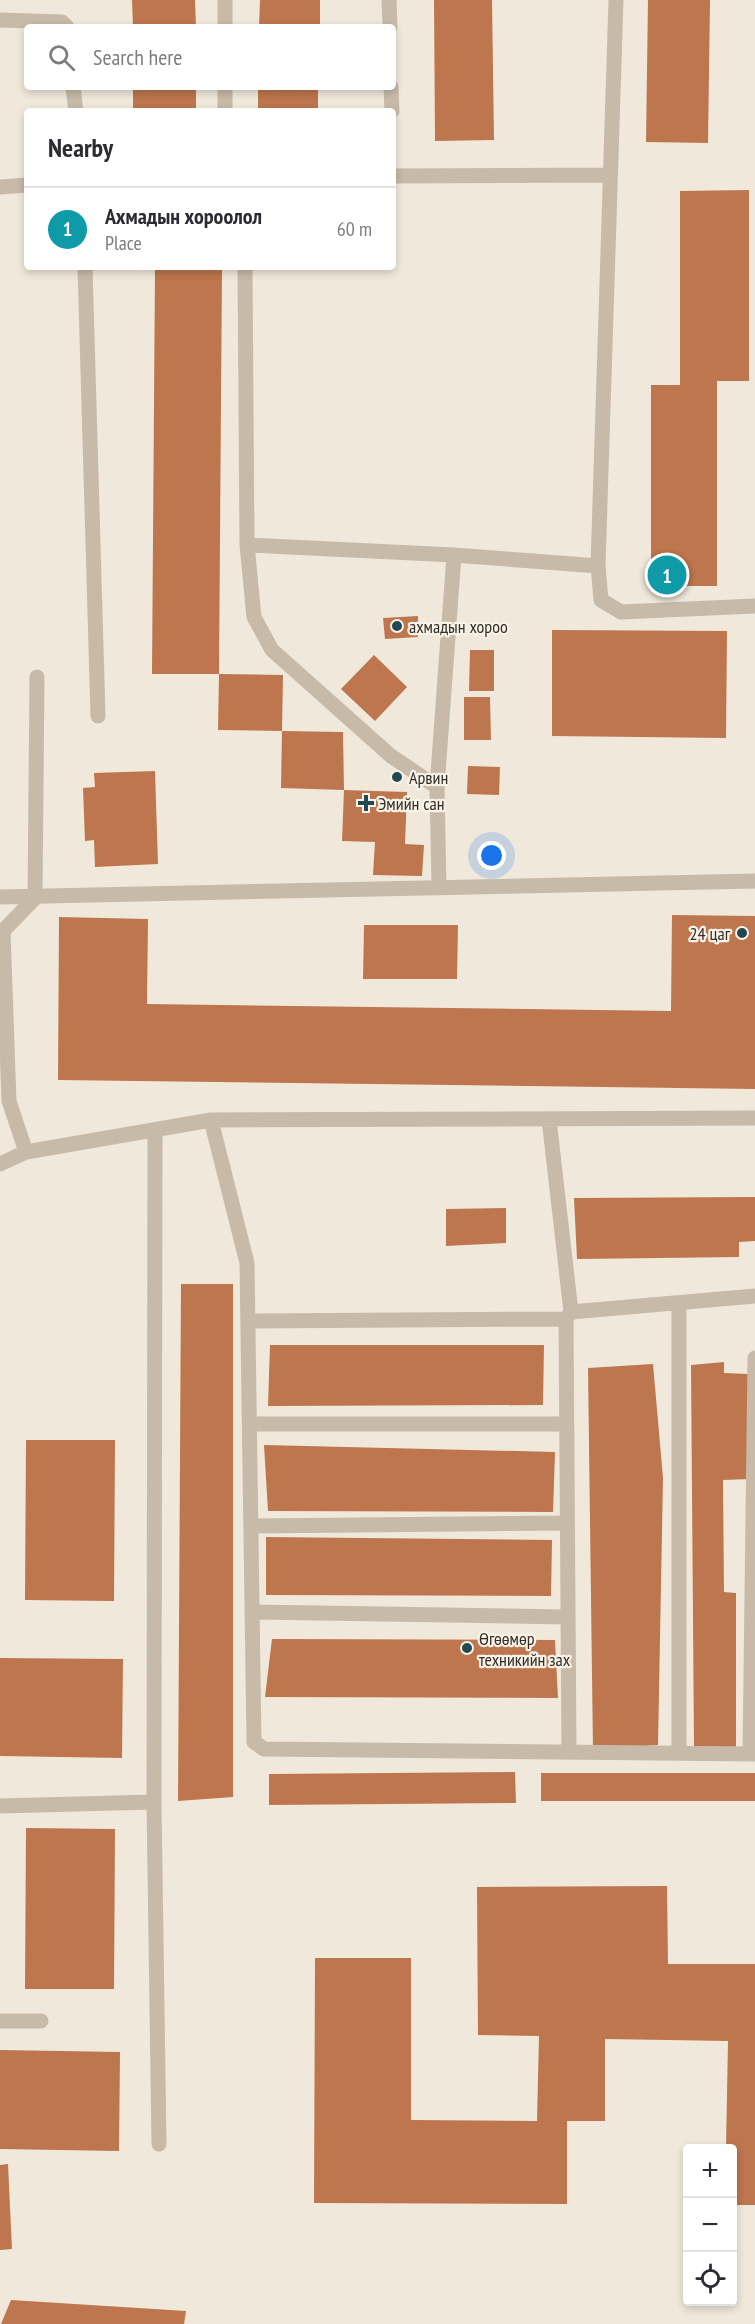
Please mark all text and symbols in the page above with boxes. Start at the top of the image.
search box [24,24,396,90]
icon: search [45,41,78,74]
text: Search here [93,43,182,71]
text: Nearby [48,131,113,164]
text: Ахмадын хороолол [105,202,262,230]
text: 1 [63,216,72,242]
text: 60 m [337,216,372,242]
text: Place [105,230,142,256]
pin: 1 [648,552,686,598]
place label: ахмадын хороо [409,615,508,638]
marker: ахмадын хороо [390,619,404,633]
place label: Арвин [409,766,448,789]
marker: Арвин [390,770,404,784]
place label: Эмийн сан [378,792,445,815]
marker: Эмийн сан [359,796,373,810]
your location [477,841,506,870]
place label: 24 цаг [690,922,731,945]
marker: 24 цаг [735,926,749,940]
place label: Өгөөмөр техникийн зах [479,1627,571,1671]
marker: Өгөөмөр техникийн зах [460,1641,474,1655]
map controls [683,2144,737,2306]
button: + [683,2144,737,2198]
button: − [683,2198,737,2252]
button: locate [683,2252,737,2306]

